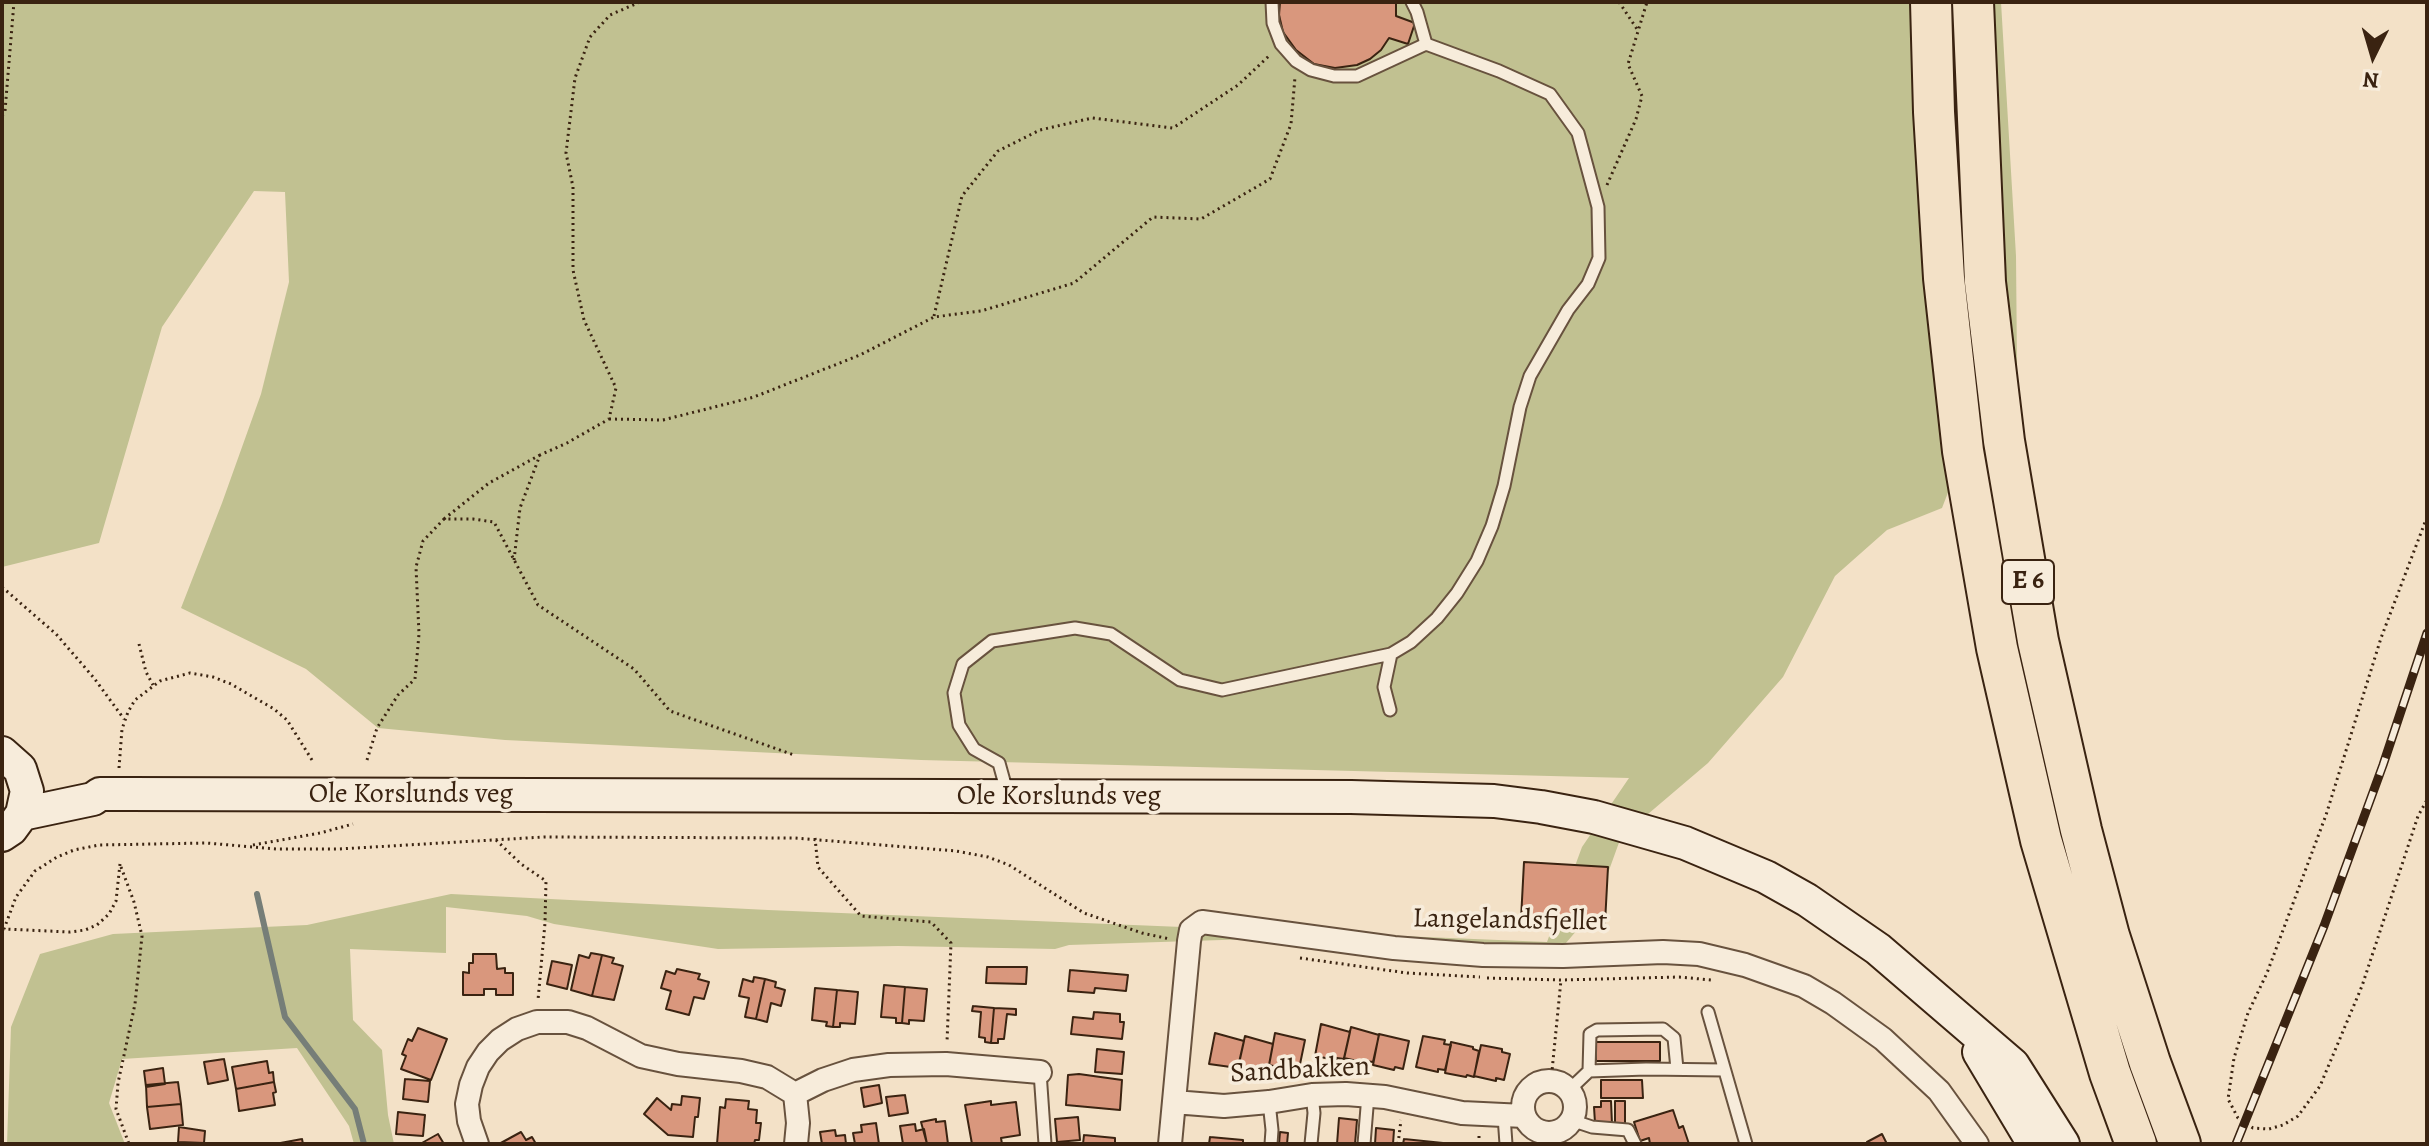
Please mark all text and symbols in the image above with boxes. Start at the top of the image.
north arrow [2333,16,2413,96]
text: N [2362,64,2380,96]
road number: E 6 [2002,560,2054,604]
street label: Ole Korslunds veg [309,778,513,812]
street label: Ole Korslunds veg [957,780,1161,814]
street label: Langelandsfjellet [1412,903,1608,939]
street label: Sandbakken [1229,1051,1371,1091]

